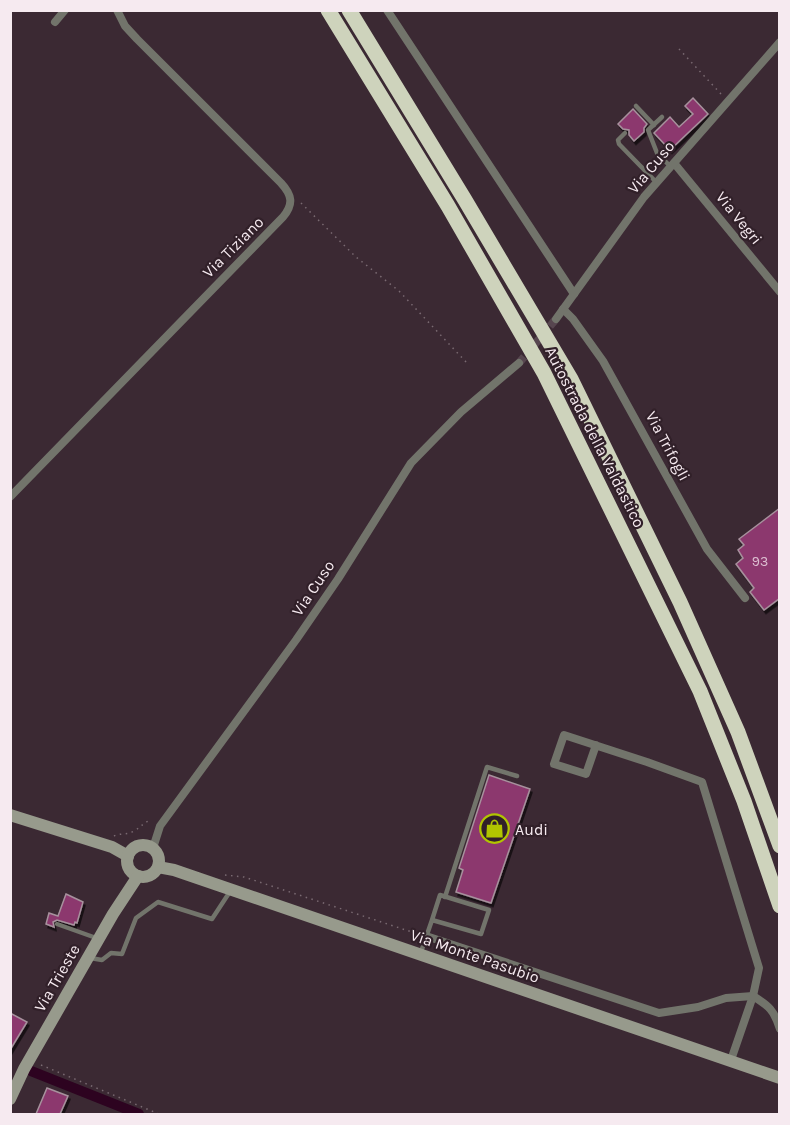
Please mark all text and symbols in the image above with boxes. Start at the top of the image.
street label: Via Cuso [623,137,679,197]
street label: Via Vegri [712,188,766,248]
street label: Via Tiziano [198,212,268,282]
street label: Autostrada della Valdastico [541,343,649,531]
street label: Via Trifogli [642,408,694,484]
house number: 93 [752,553,768,570]
street label: Via Cuso [288,557,338,619]
shop icon: Audi [478,813,510,845]
place label: Audi [515,820,548,839]
street label: Via Monte Pasubio [408,925,542,987]
street label: Via Trieste [30,941,84,1015]

